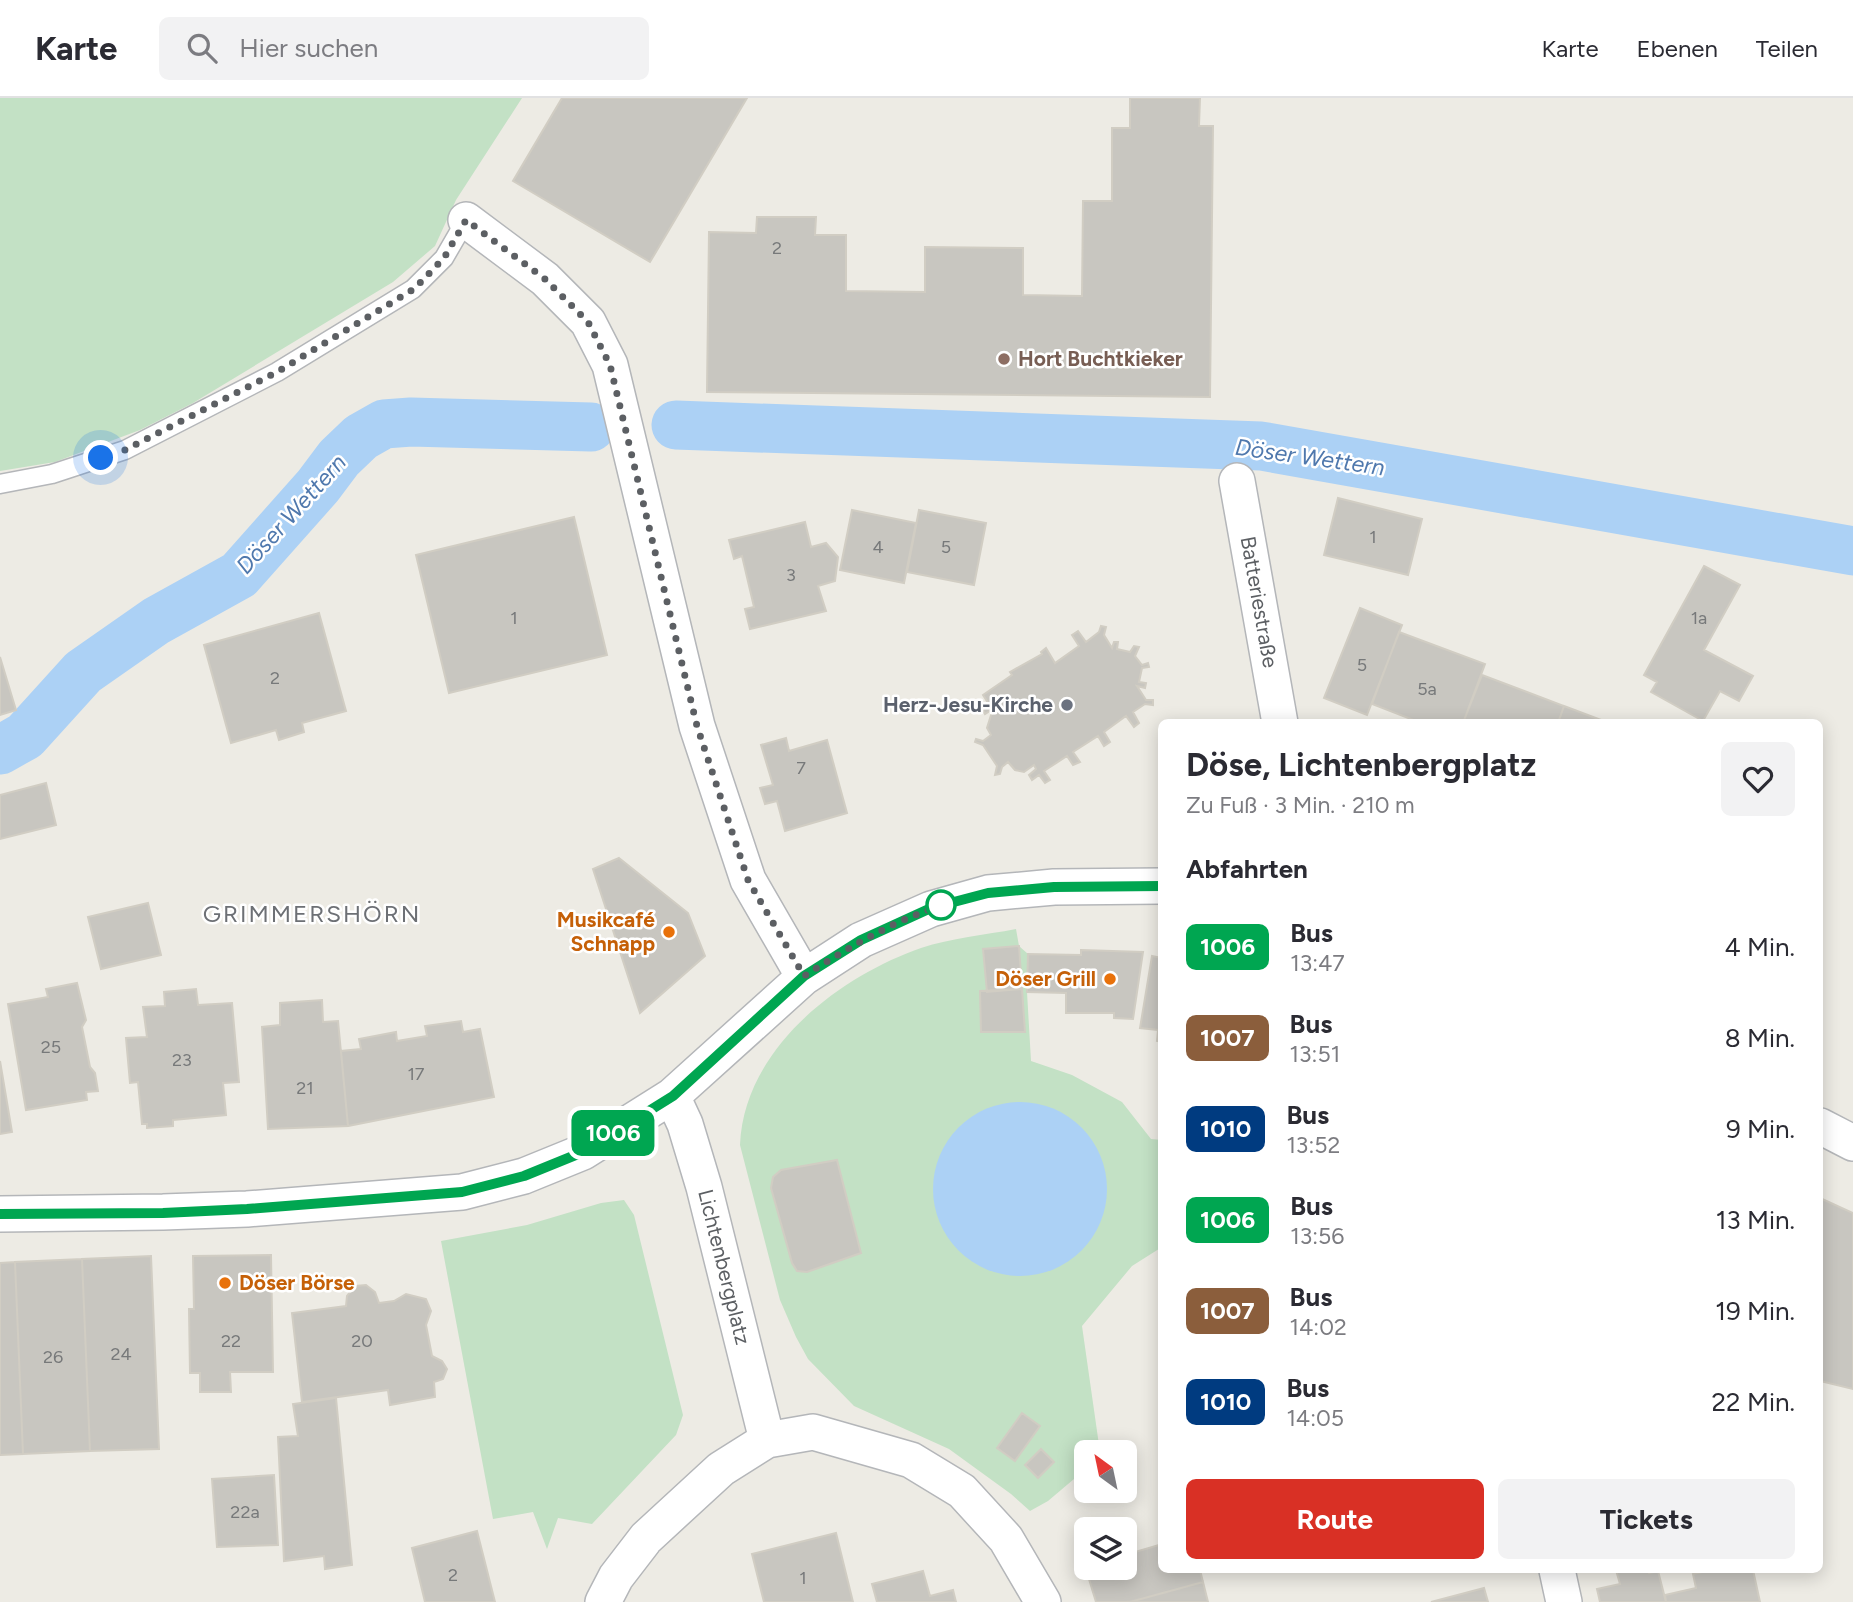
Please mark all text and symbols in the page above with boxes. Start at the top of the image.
search box [159,17,649,80]
text: Karte [35,29,117,68]
icon: search [183,29,221,67]
text: Hier suchen [239,32,378,64]
text: Karte [1542,34,1599,63]
text: Ebenen [1637,34,1718,63]
text: Teilen [1756,34,1818,63]
house number: 2 [772,237,782,259]
place label: Hort Buchtkieker [1018,346,1183,371]
marker: Hort Buchtkieker [996,351,1012,367]
water label: Döser Wettern [1233,433,1387,481]
your location [83,440,118,475]
water label: Döser Wettern [230,448,352,579]
house number: 1 [1369,526,1377,548]
street label: Batteriestraße [1236,534,1283,670]
house number: 4 [872,536,884,558]
house number: 5 [941,536,951,558]
house number: 3 [786,564,796,586]
house number: 1 [510,607,518,629]
house number: 1a [1691,607,1707,629]
house number: 5 [1357,654,1367,676]
house number: 2 [270,667,280,689]
house number: 5a [1417,678,1437,700]
place label: Herz-Jesu-Kirche [883,692,1053,717]
marker: Herz-Jesu-Kirche [1059,697,1075,713]
button: heart [1721,742,1795,816]
text: Döse, Lichtenbergplatz [1186,745,1536,784]
house number: 7 [796,757,806,779]
text: Zu Fuß · 3 Min. · 210 m [1186,791,1415,819]
text: Abfahrten [1186,853,1308,885]
unlabelled marker [926,890,956,920]
district label: GRIMMERSHÖRN [203,899,421,928]
place label: Musikcafé Schnapp [557,907,655,956]
text: Bus [1290,917,1333,949]
marker: Musikcafé Schnapp [661,924,677,940]
text: 4 Min. [1724,931,1795,963]
text: 1006 [1200,932,1255,961]
text: 13:47 [1290,949,1345,977]
place label: Döser Grill [995,966,1096,991]
marker: Döser Grill [1102,971,1118,987]
text: Bus [1290,1008,1332,1040]
text: 8 Min. [1725,1022,1795,1054]
text: 1007 [1200,1023,1255,1052]
house number: 25 [41,1036,61,1058]
text: 13:51 [1290,1040,1340,1068]
house number: 23 [172,1049,192,1071]
house number: 17 [407,1063,425,1085]
house number: 21 [296,1077,314,1099]
text: Bus [1286,1099,1329,1131]
line badge: 1006 [564,1110,662,1156]
text: 9 Min. [1726,1113,1795,1145]
text: 1010 [1200,1114,1251,1143]
text: 1006 [585,1118,641,1147]
text: 13:52 [1286,1131,1340,1159]
street label: Lichtenbergplatz [693,1187,756,1347]
text: Bus [1290,1190,1333,1222]
text: 13 Min. [1716,1204,1795,1236]
text: 1006 [1200,1205,1255,1234]
text: 13:56 [1290,1222,1344,1250]
place label: Döser Börse [239,1270,355,1295]
marker: Döser Börse [217,1275,233,1291]
text: Bus [1290,1281,1332,1313]
text: 19 Min. [1715,1295,1795,1327]
text: 1007 [1200,1296,1255,1325]
text: 14:02 [1290,1313,1347,1341]
house number: 22 [221,1330,241,1352]
house number: 20 [351,1330,373,1352]
house number: 24 [110,1343,132,1365]
house number: 26 [43,1346,63,1368]
text: Bus [1286,1372,1329,1404]
text: 22 Min. [1712,1386,1795,1418]
text: 1010 [1200,1387,1251,1416]
text: 14:05 [1286,1404,1344,1432]
north arrow [1074,1440,1138,1503]
map controls [1074,1440,1137,1580]
button: Route [1186,1479,1484,1559]
button: Tickets [1498,1479,1795,1559]
house number: 22a [230,1501,260,1523]
button: layers [1074,1517,1137,1580]
house number: 2 [448,1564,458,1586]
house number: 1 [799,1567,807,1589]

